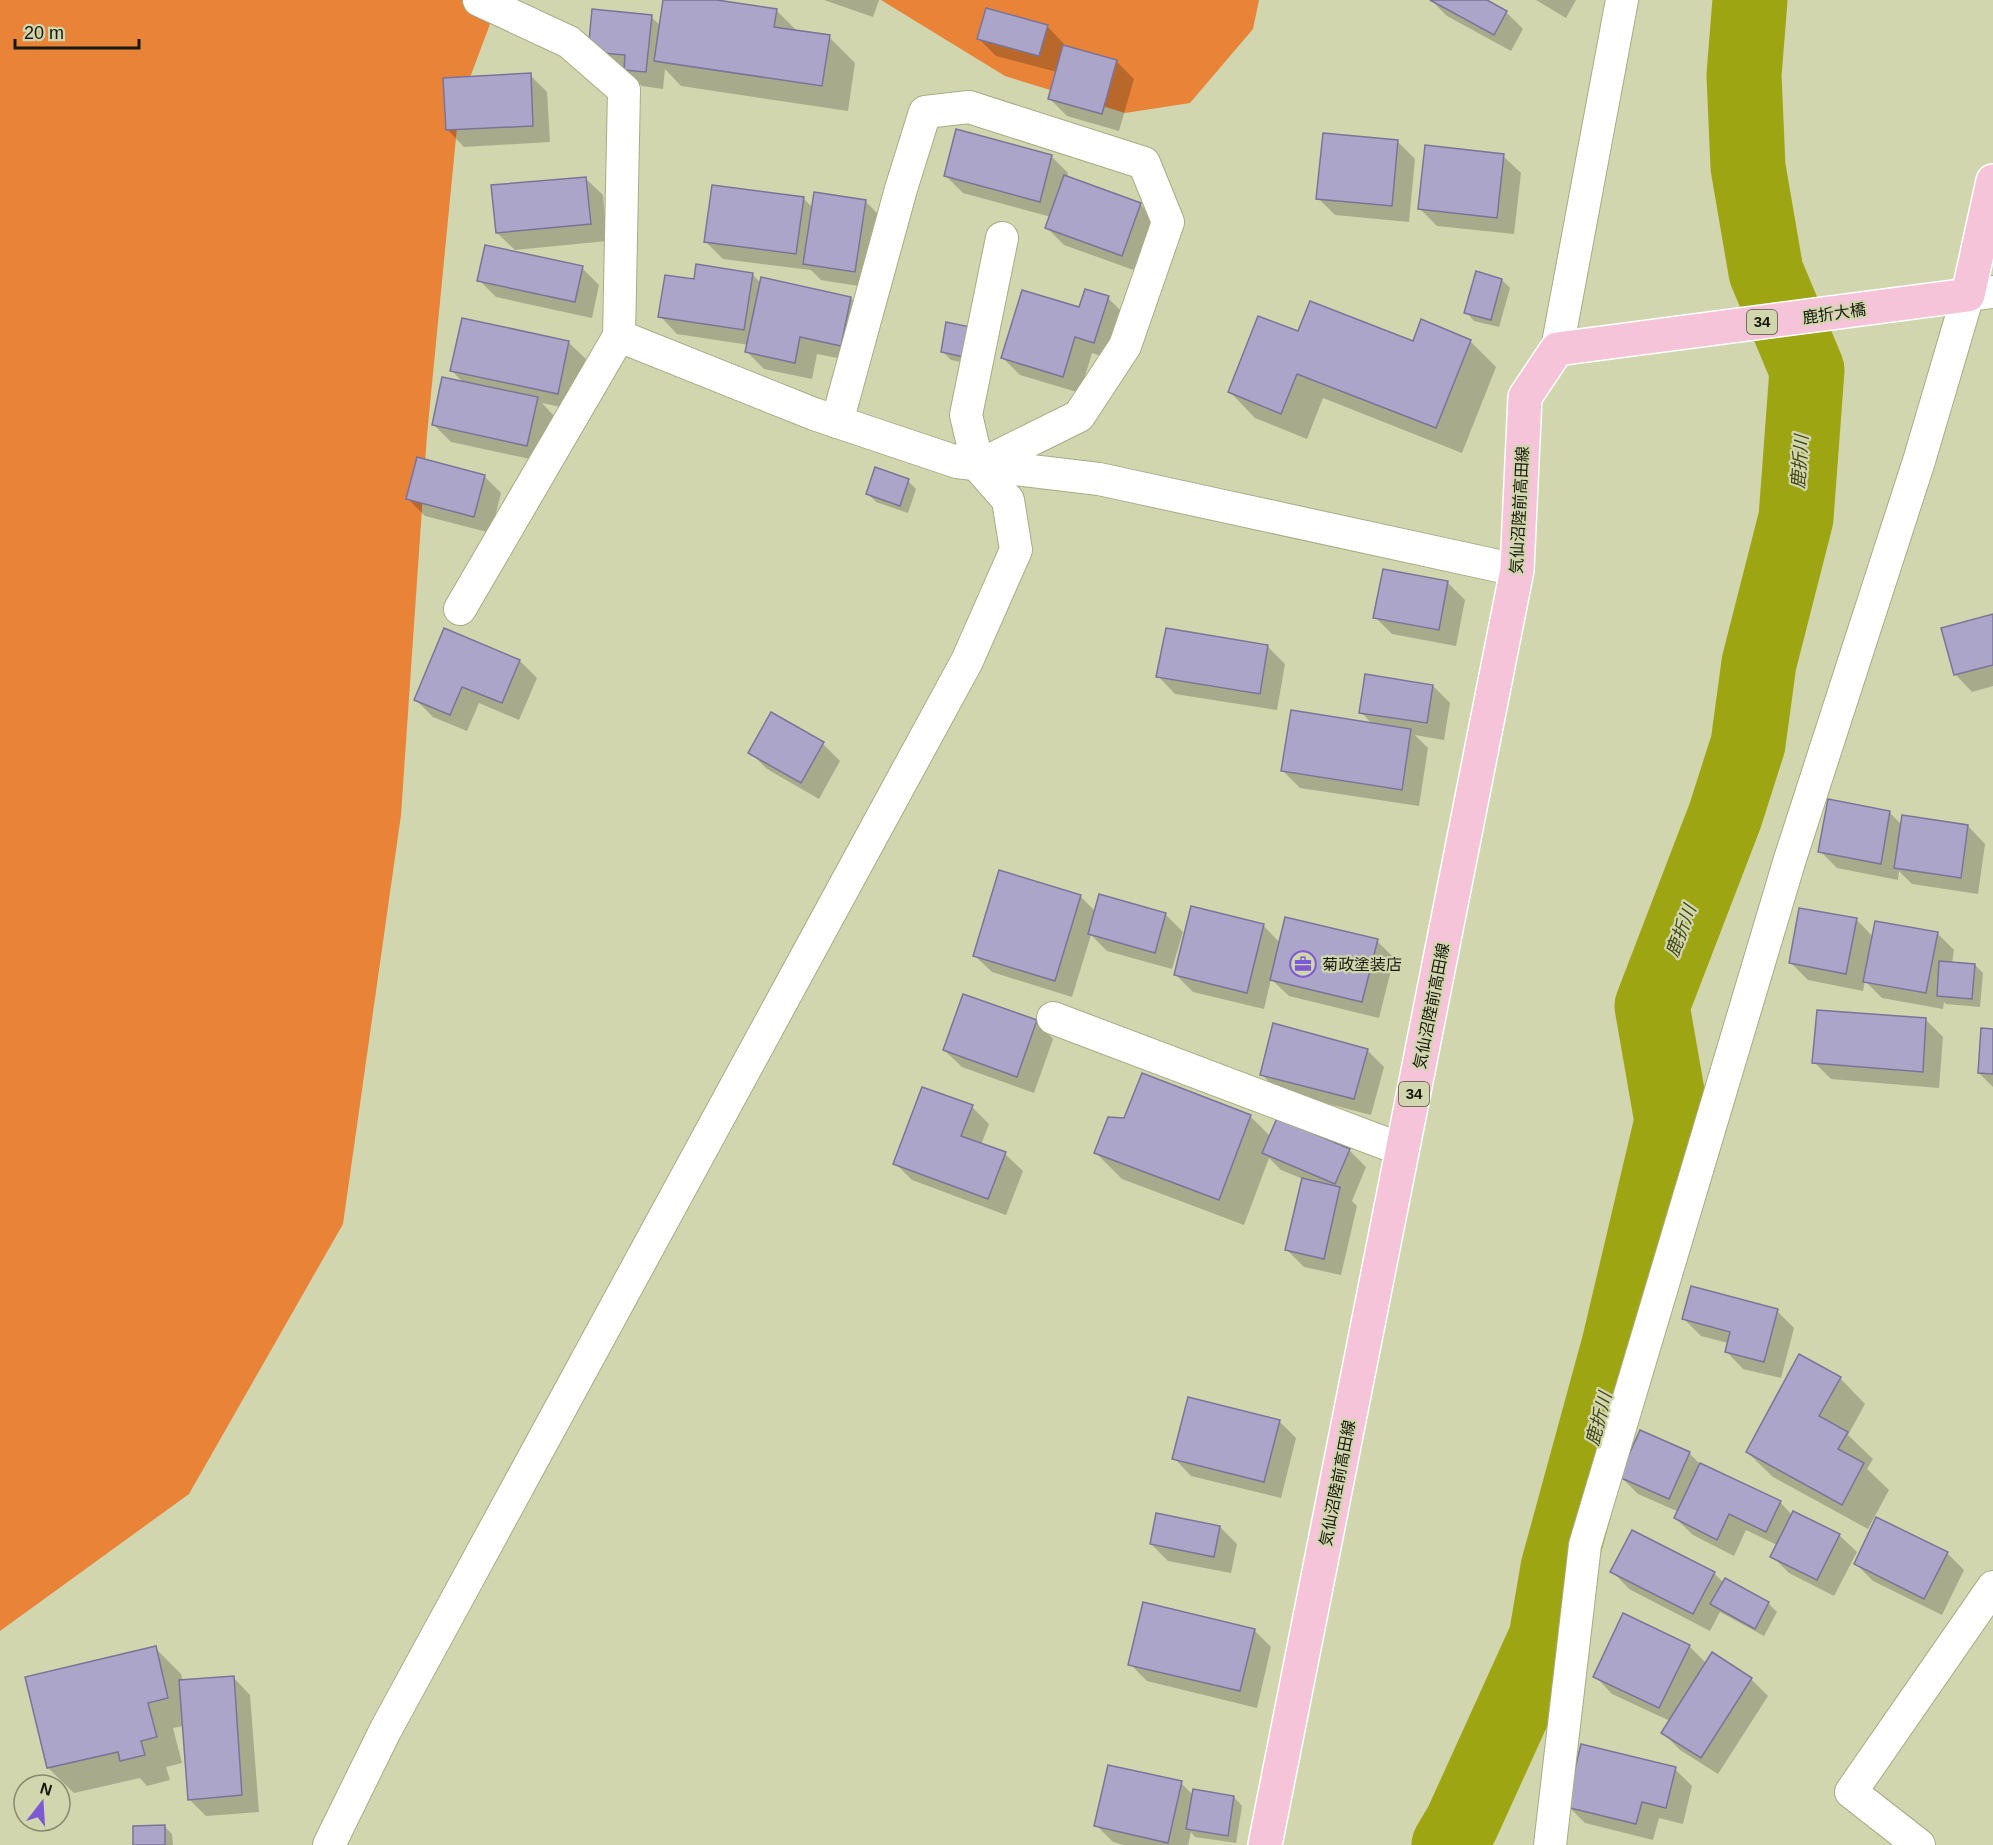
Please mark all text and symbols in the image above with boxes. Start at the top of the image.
scale bar [15,12,140,50]
text: 20 m [24,23,64,43]
street label: 鹿折大橋 [1801,301,1867,326]
road number: 34 [1747,310,1777,334]
water label: 鹿折川 [1788,432,1812,490]
street label: 気仙沼陸前高田線 [1508,446,1531,574]
water label: 鹿折川 [1662,900,1701,960]
street label: 気仙沼陸前高田線 [1411,942,1452,1071]
office icon: 菊政塗装店 [1288,949,1318,979]
place label: 菊政塗装店 [1322,956,1402,973]
road number: 34 [1399,1082,1429,1106]
water label: 鹿折川 [1582,1388,1616,1448]
street label: 気仙沼陸前高田線 [1317,1419,1358,1548]
north arrow [12,1773,72,1833]
text: N [38,1779,54,1799]

